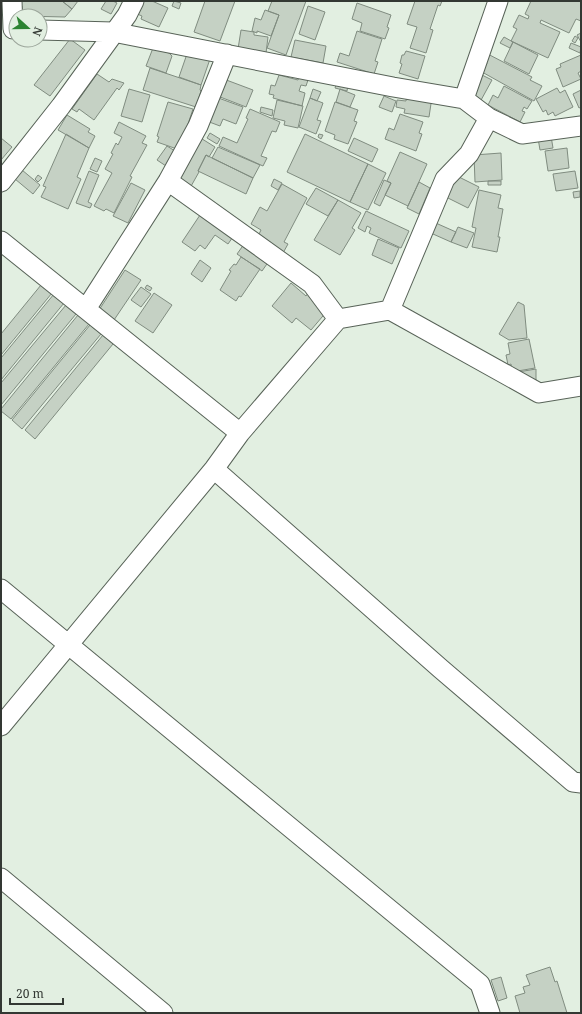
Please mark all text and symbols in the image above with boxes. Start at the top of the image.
north arrow [8,8,48,48]
text: N [29,25,46,39]
scale bar [10,980,63,1006]
text: 20 m [16,985,44,1002]

